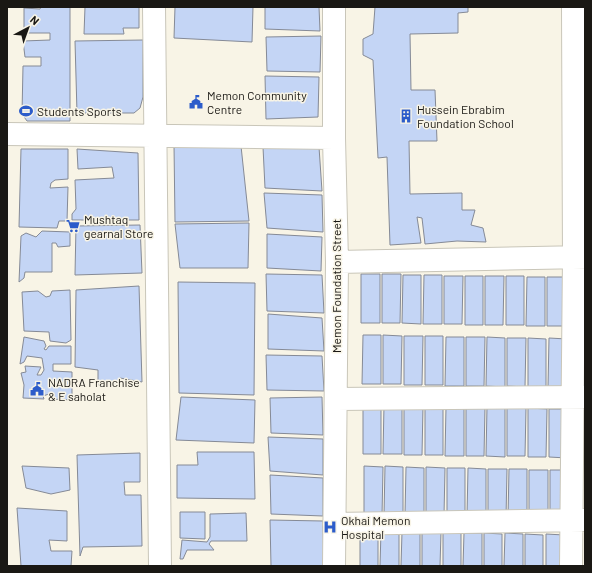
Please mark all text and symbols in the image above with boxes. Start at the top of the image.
north arrow [8,8,48,48]
text: N [28,13,42,27]
place label: Memon Community Centre [207,88,307,116]
public building icon: Memon Community Centre [188,94,204,110]
place label: Hussein Ebrabim Foundation School [417,102,514,130]
sports icon: Students Sports [18,103,34,119]
place label: Students Sports [37,104,122,118]
building icon: Hussein Ebrabim Foundation School [398,108,414,124]
place label: Mushtaq gearnal Store [84,212,153,240]
supermarket icon: Mushtaq gearnal Store [65,218,81,234]
street label: Memon Foundation Street [329,219,343,353]
place label: NADRA Franchise & E saholat [48,375,140,403]
public building icon: NADRA Franchise & E saholat [29,381,45,397]
place label: Okhai Memon Hospital [341,513,410,541]
hospital icon: Okhai Memon Hospital [322,519,338,535]

